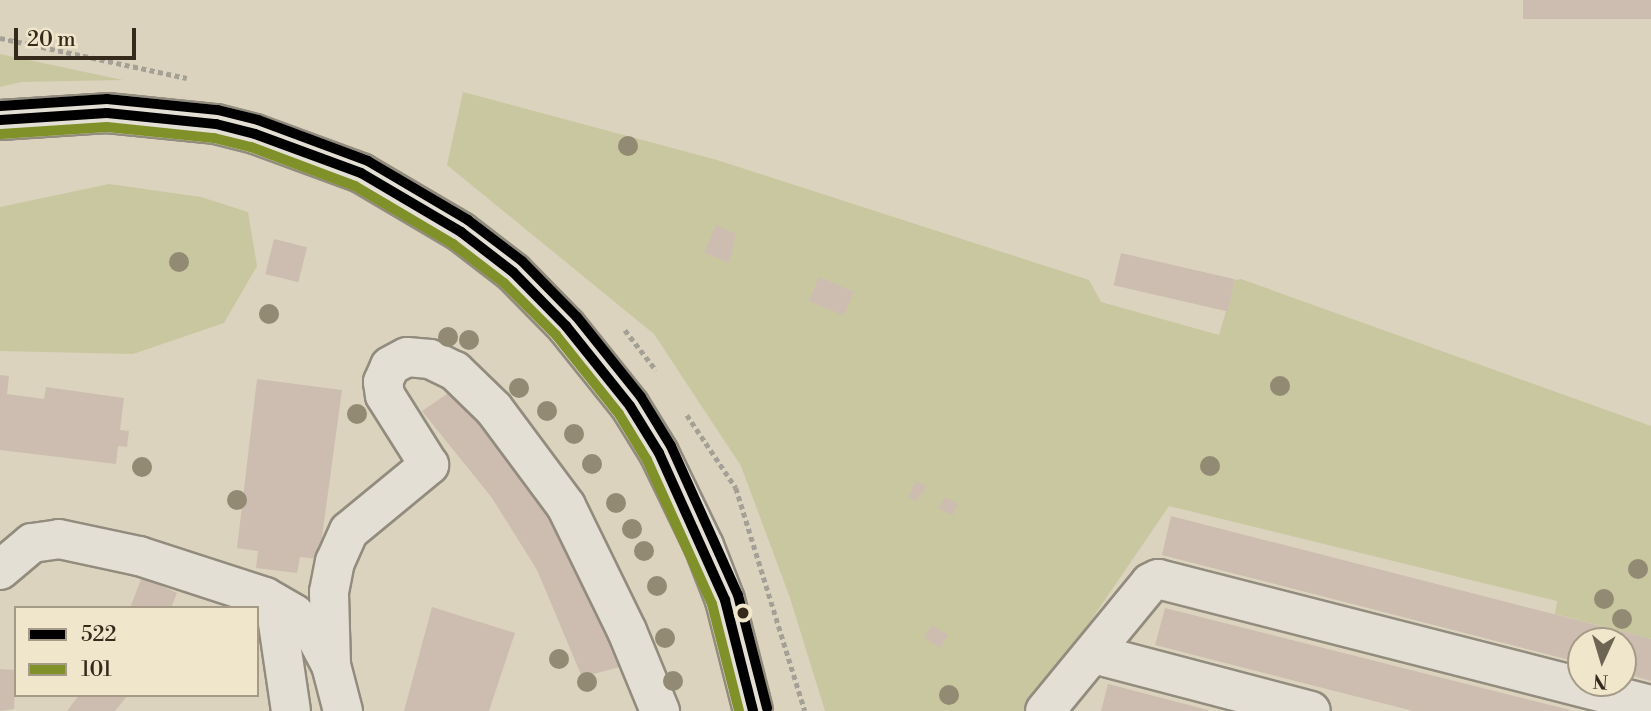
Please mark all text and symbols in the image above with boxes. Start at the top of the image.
scale bar [18,14,140,58]
text: 20 m [27,27,76,53]
legend [14,606,259,697]
unlabelled marker [736,606,750,620]
text: 522 [81,622,117,648]
north arrow [1567,627,1637,697]
text: 101 [81,657,112,683]
text: N [1592,668,1609,693]

